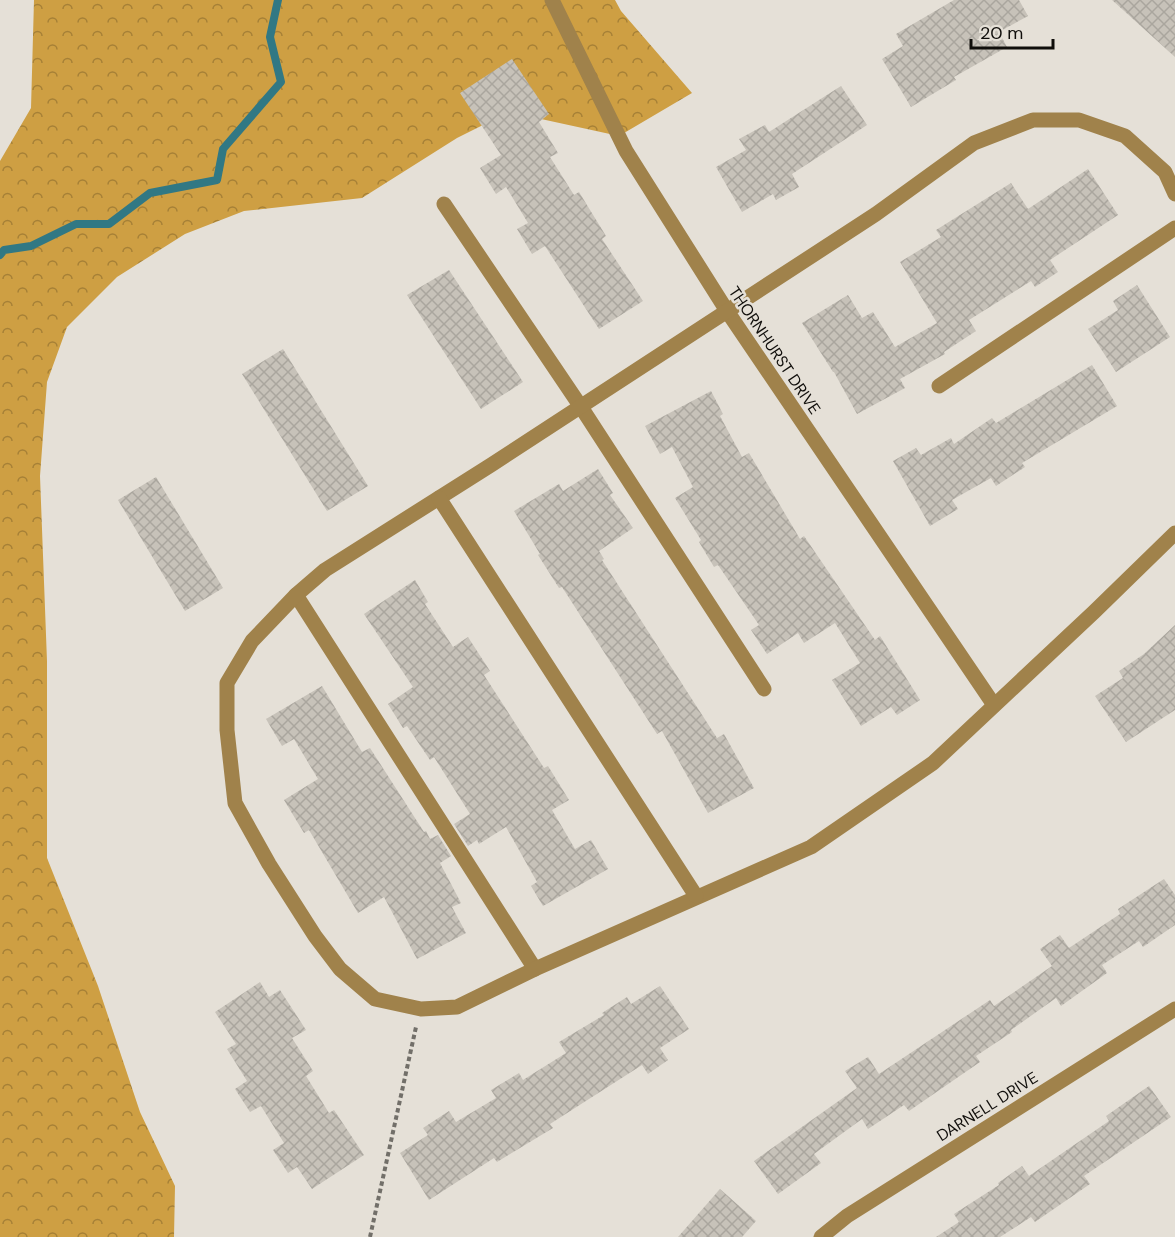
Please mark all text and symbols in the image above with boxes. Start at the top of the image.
scale bar [971,12,1054,50]
text: 20 m [980,21,1023,45]
street label: THORNHURST DRIVE [724,282,825,418]
street label: DARNELL DRIVE [933,1067,1042,1146]

